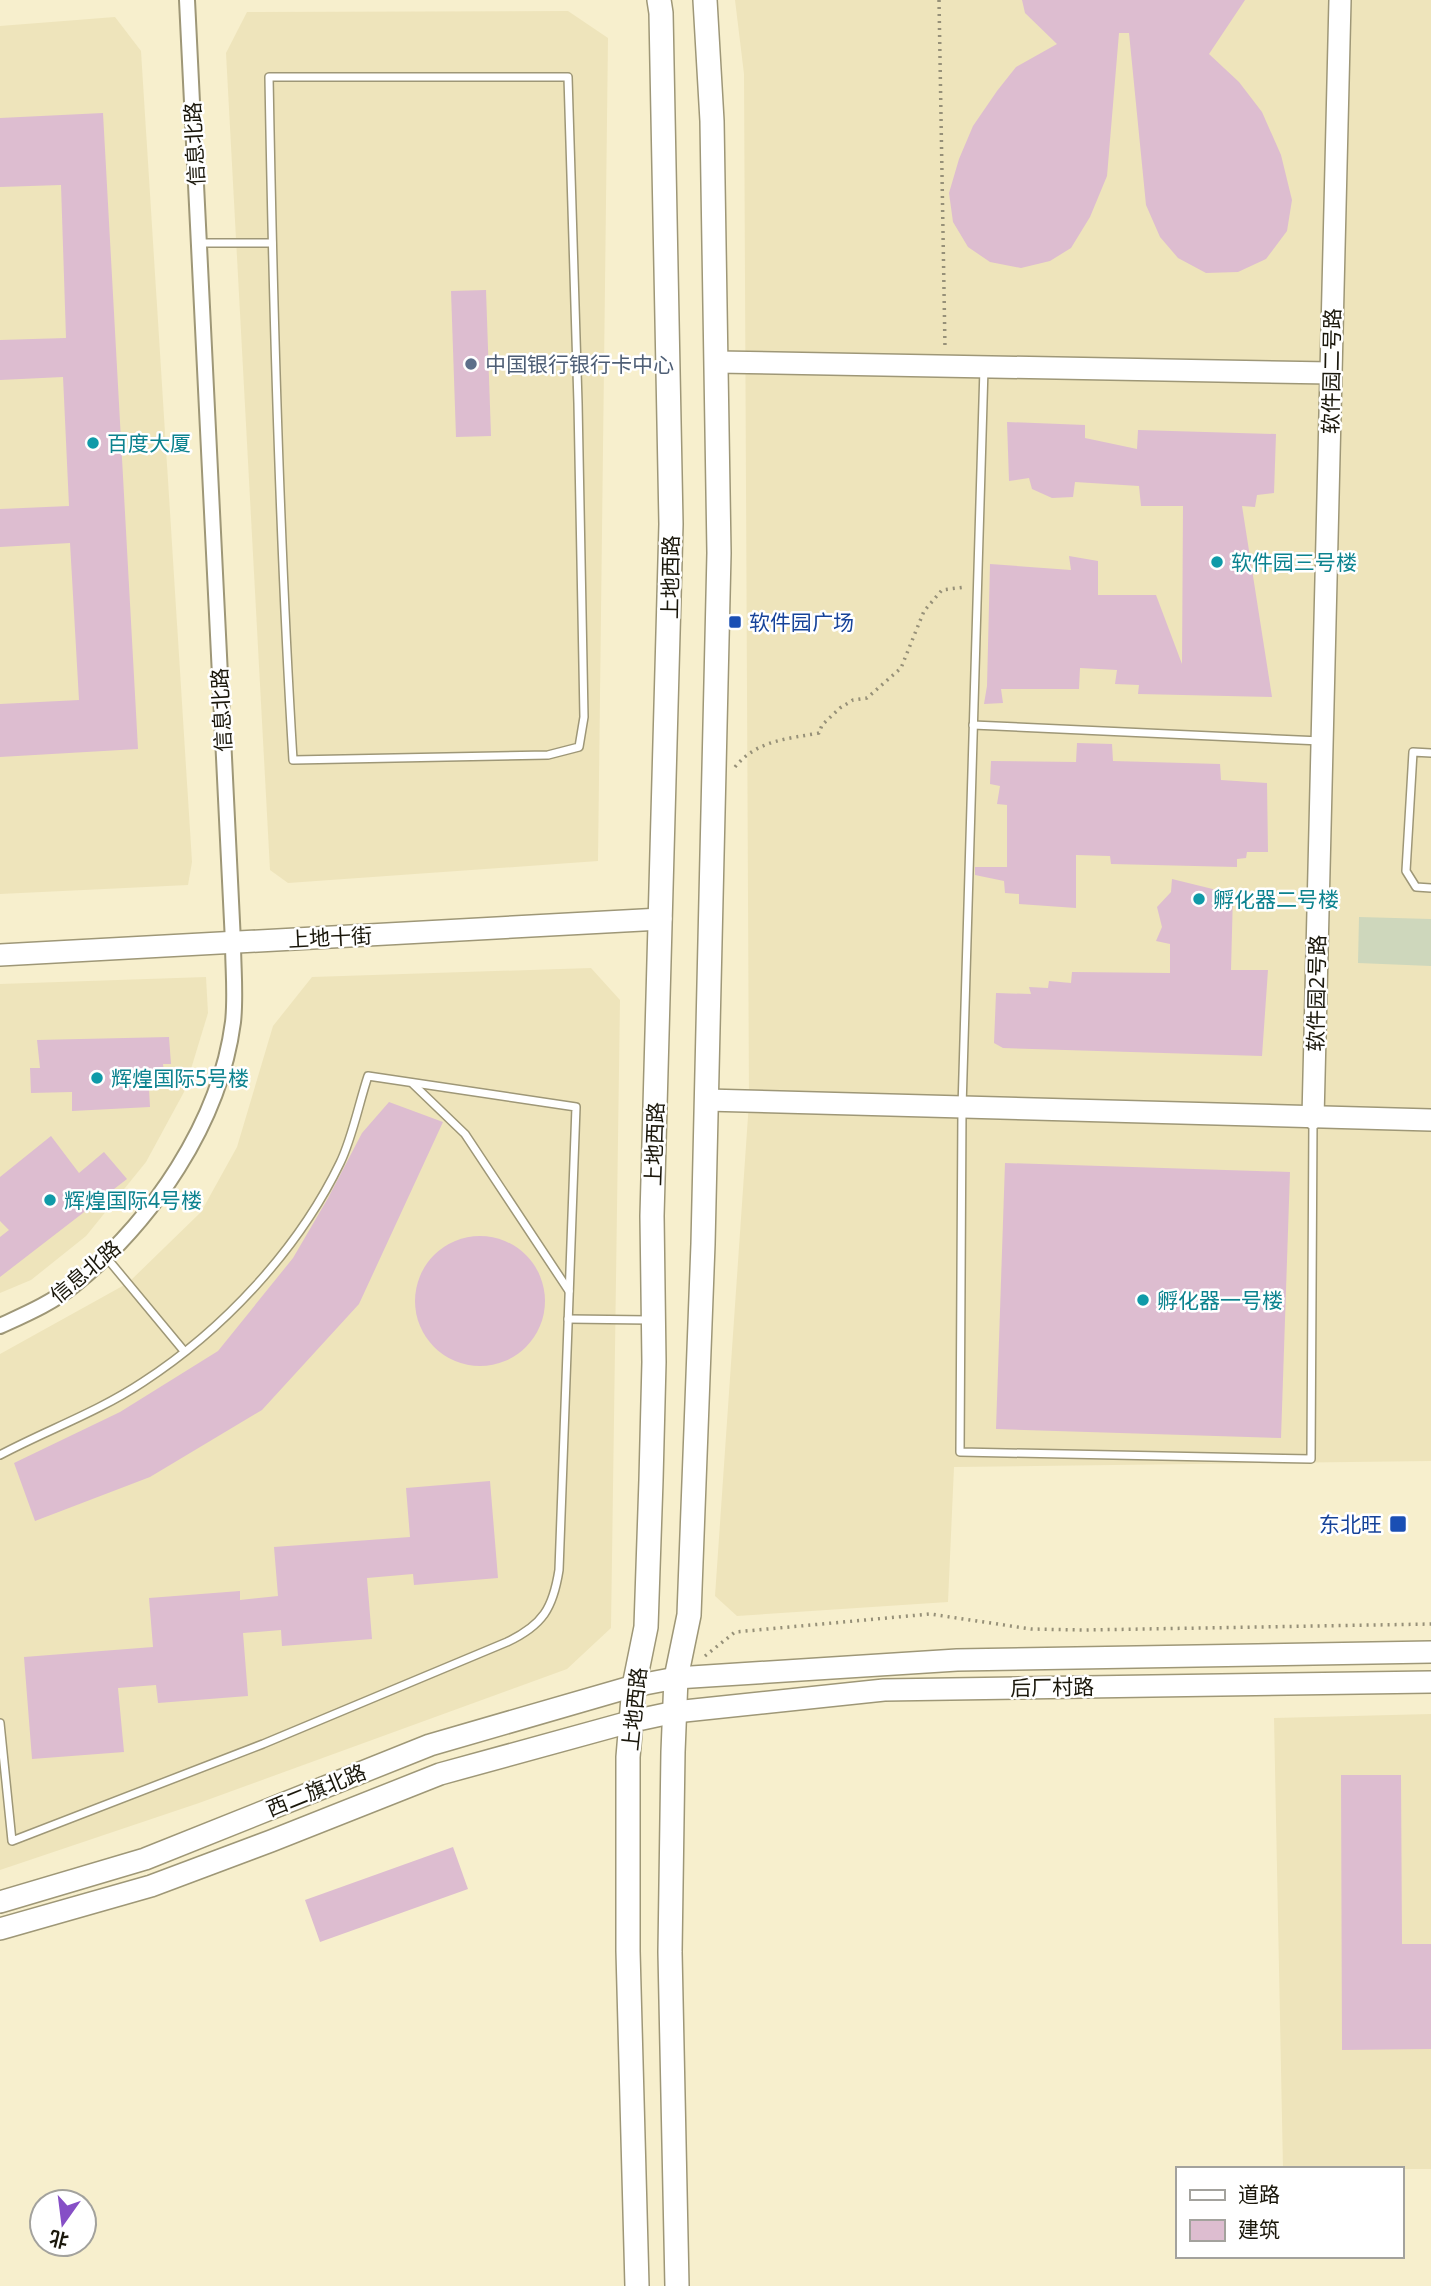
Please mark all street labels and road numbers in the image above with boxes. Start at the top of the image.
street label: 信息北路 [178,101,210,187]
street label: 软件园二号路 [1316,308,1346,434]
street label: 上地西路 [655,535,685,619]
street label: 信息北路 [205,667,237,753]
street label: 上地十街 [287,921,373,953]
street label: 软件园2号路 [1301,934,1331,1052]
street label: 上地西路 [639,1102,669,1186]
street label: 信息北路 [44,1233,126,1309]
street label: 上地西路 [616,1666,652,1752]
street label: 后厂村路 [1010,1672,1094,1702]
street label: 西二旗北路 [262,1757,370,1823]

